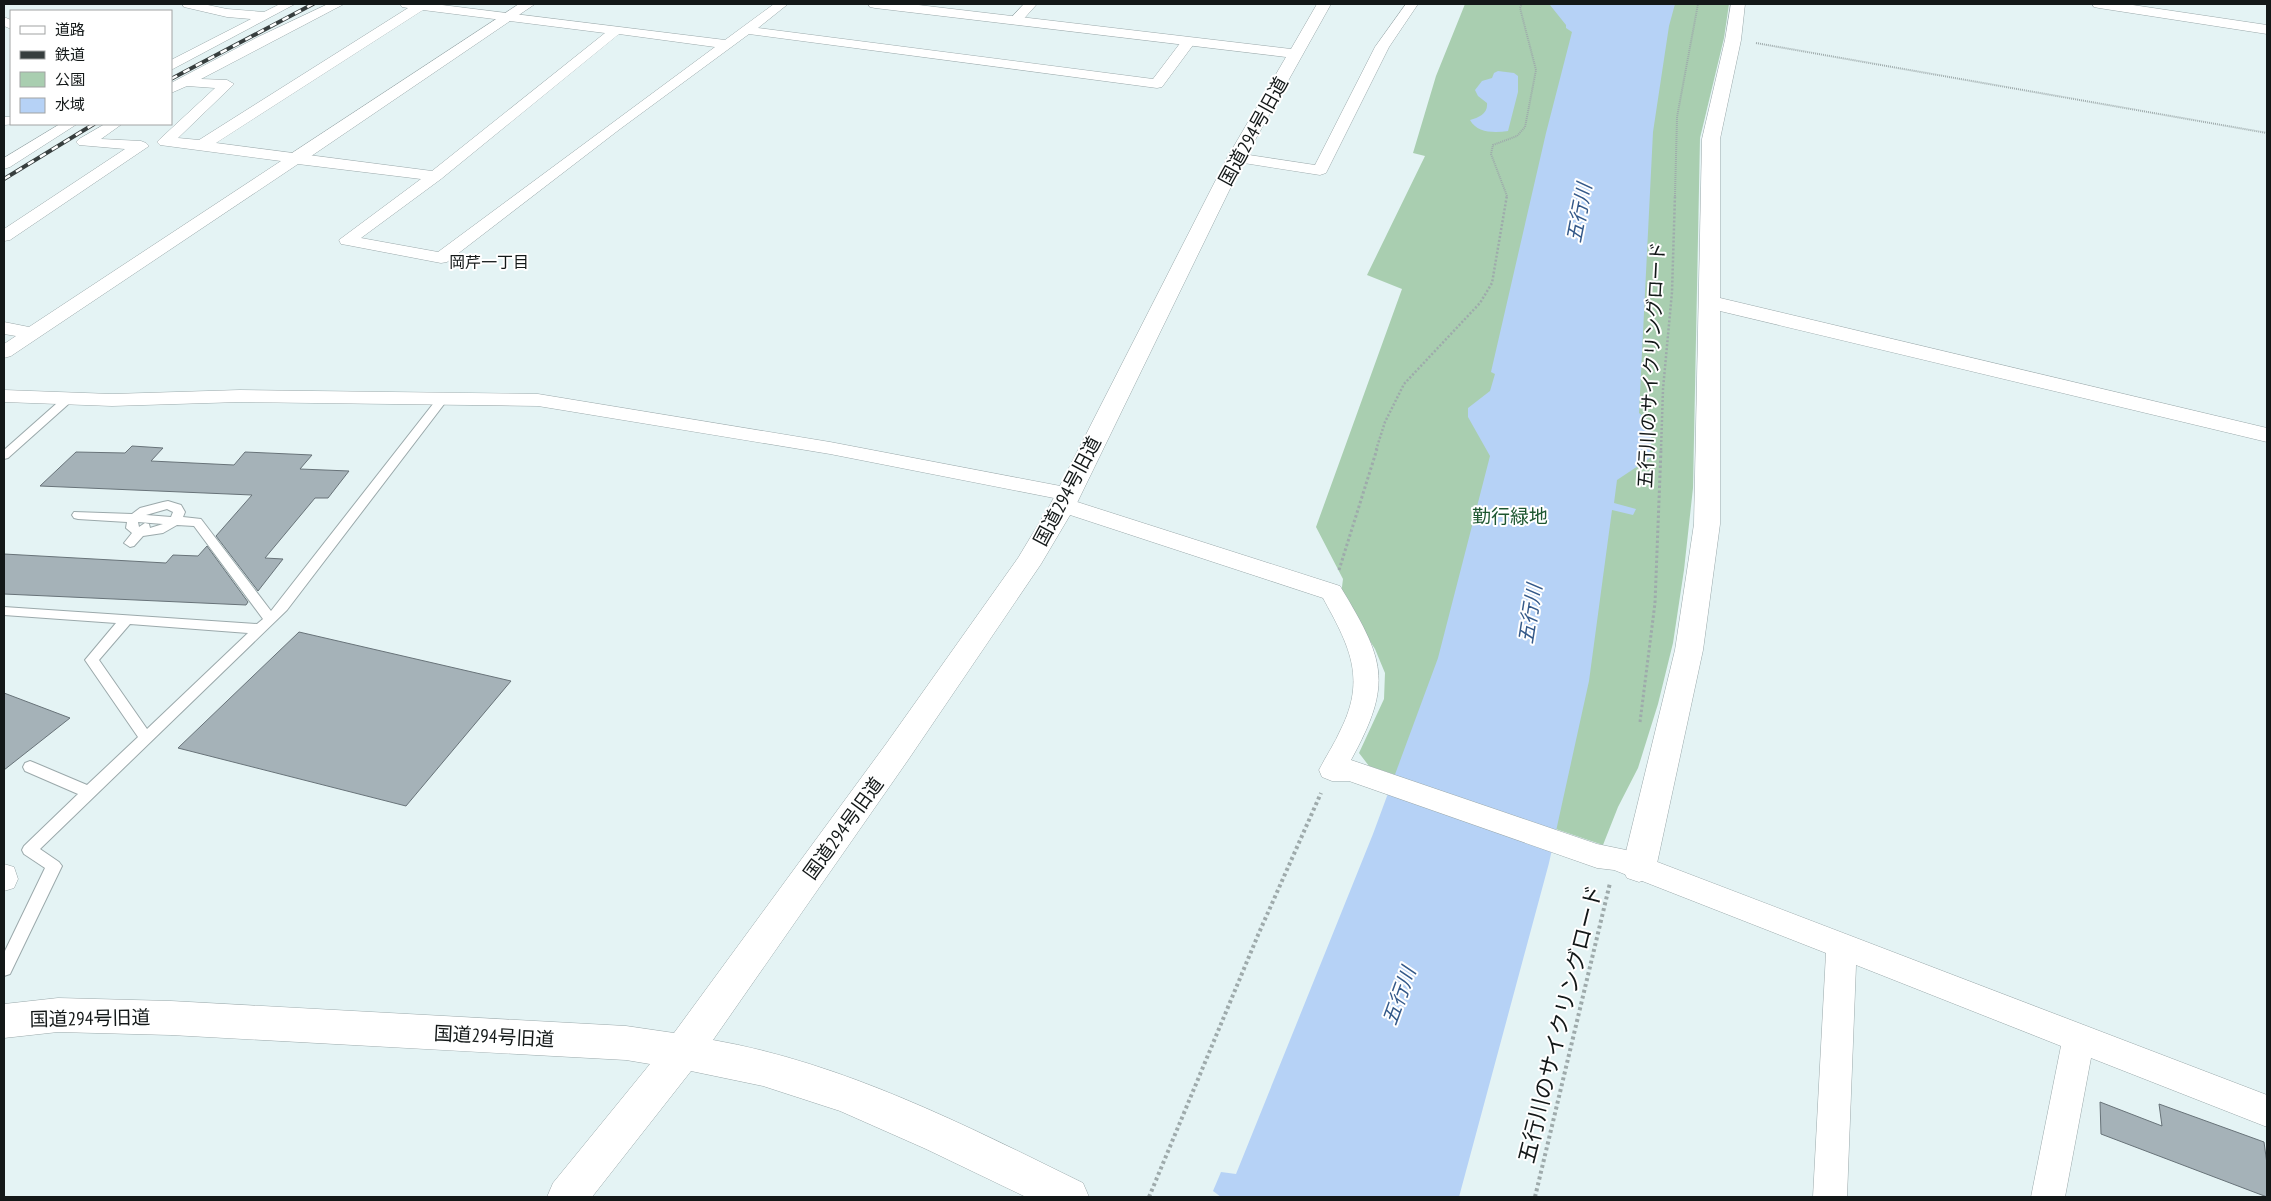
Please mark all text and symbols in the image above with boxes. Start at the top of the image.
legend [10,10,172,125]
text: 道路 [55,20,85,39]
text: 鉄道 [55,45,85,64]
text: 公園 [55,70,85,89]
street label: 国道294号旧道 [1213,72,1293,190]
text: 水域 [55,95,85,114]
water label: 五行川 [1561,179,1598,245]
street label: 五行川のサイクリングロード [1633,241,1669,489]
district label: 岡芹一丁目 [449,252,529,272]
street label: 国道294号旧道 [1028,432,1106,550]
park label: 勤行緑地 [1472,504,1548,528]
water label: 五行川 [1512,580,1548,646]
street label: 国道294号旧道 [798,772,888,884]
street label: 五行川のサイクリングロード [1512,882,1608,1166]
water label: 五行川 [1377,961,1422,1029]
street label: 国道294号旧道 [29,1005,151,1031]
street label: 国道294号旧道 [433,1021,555,1051]

